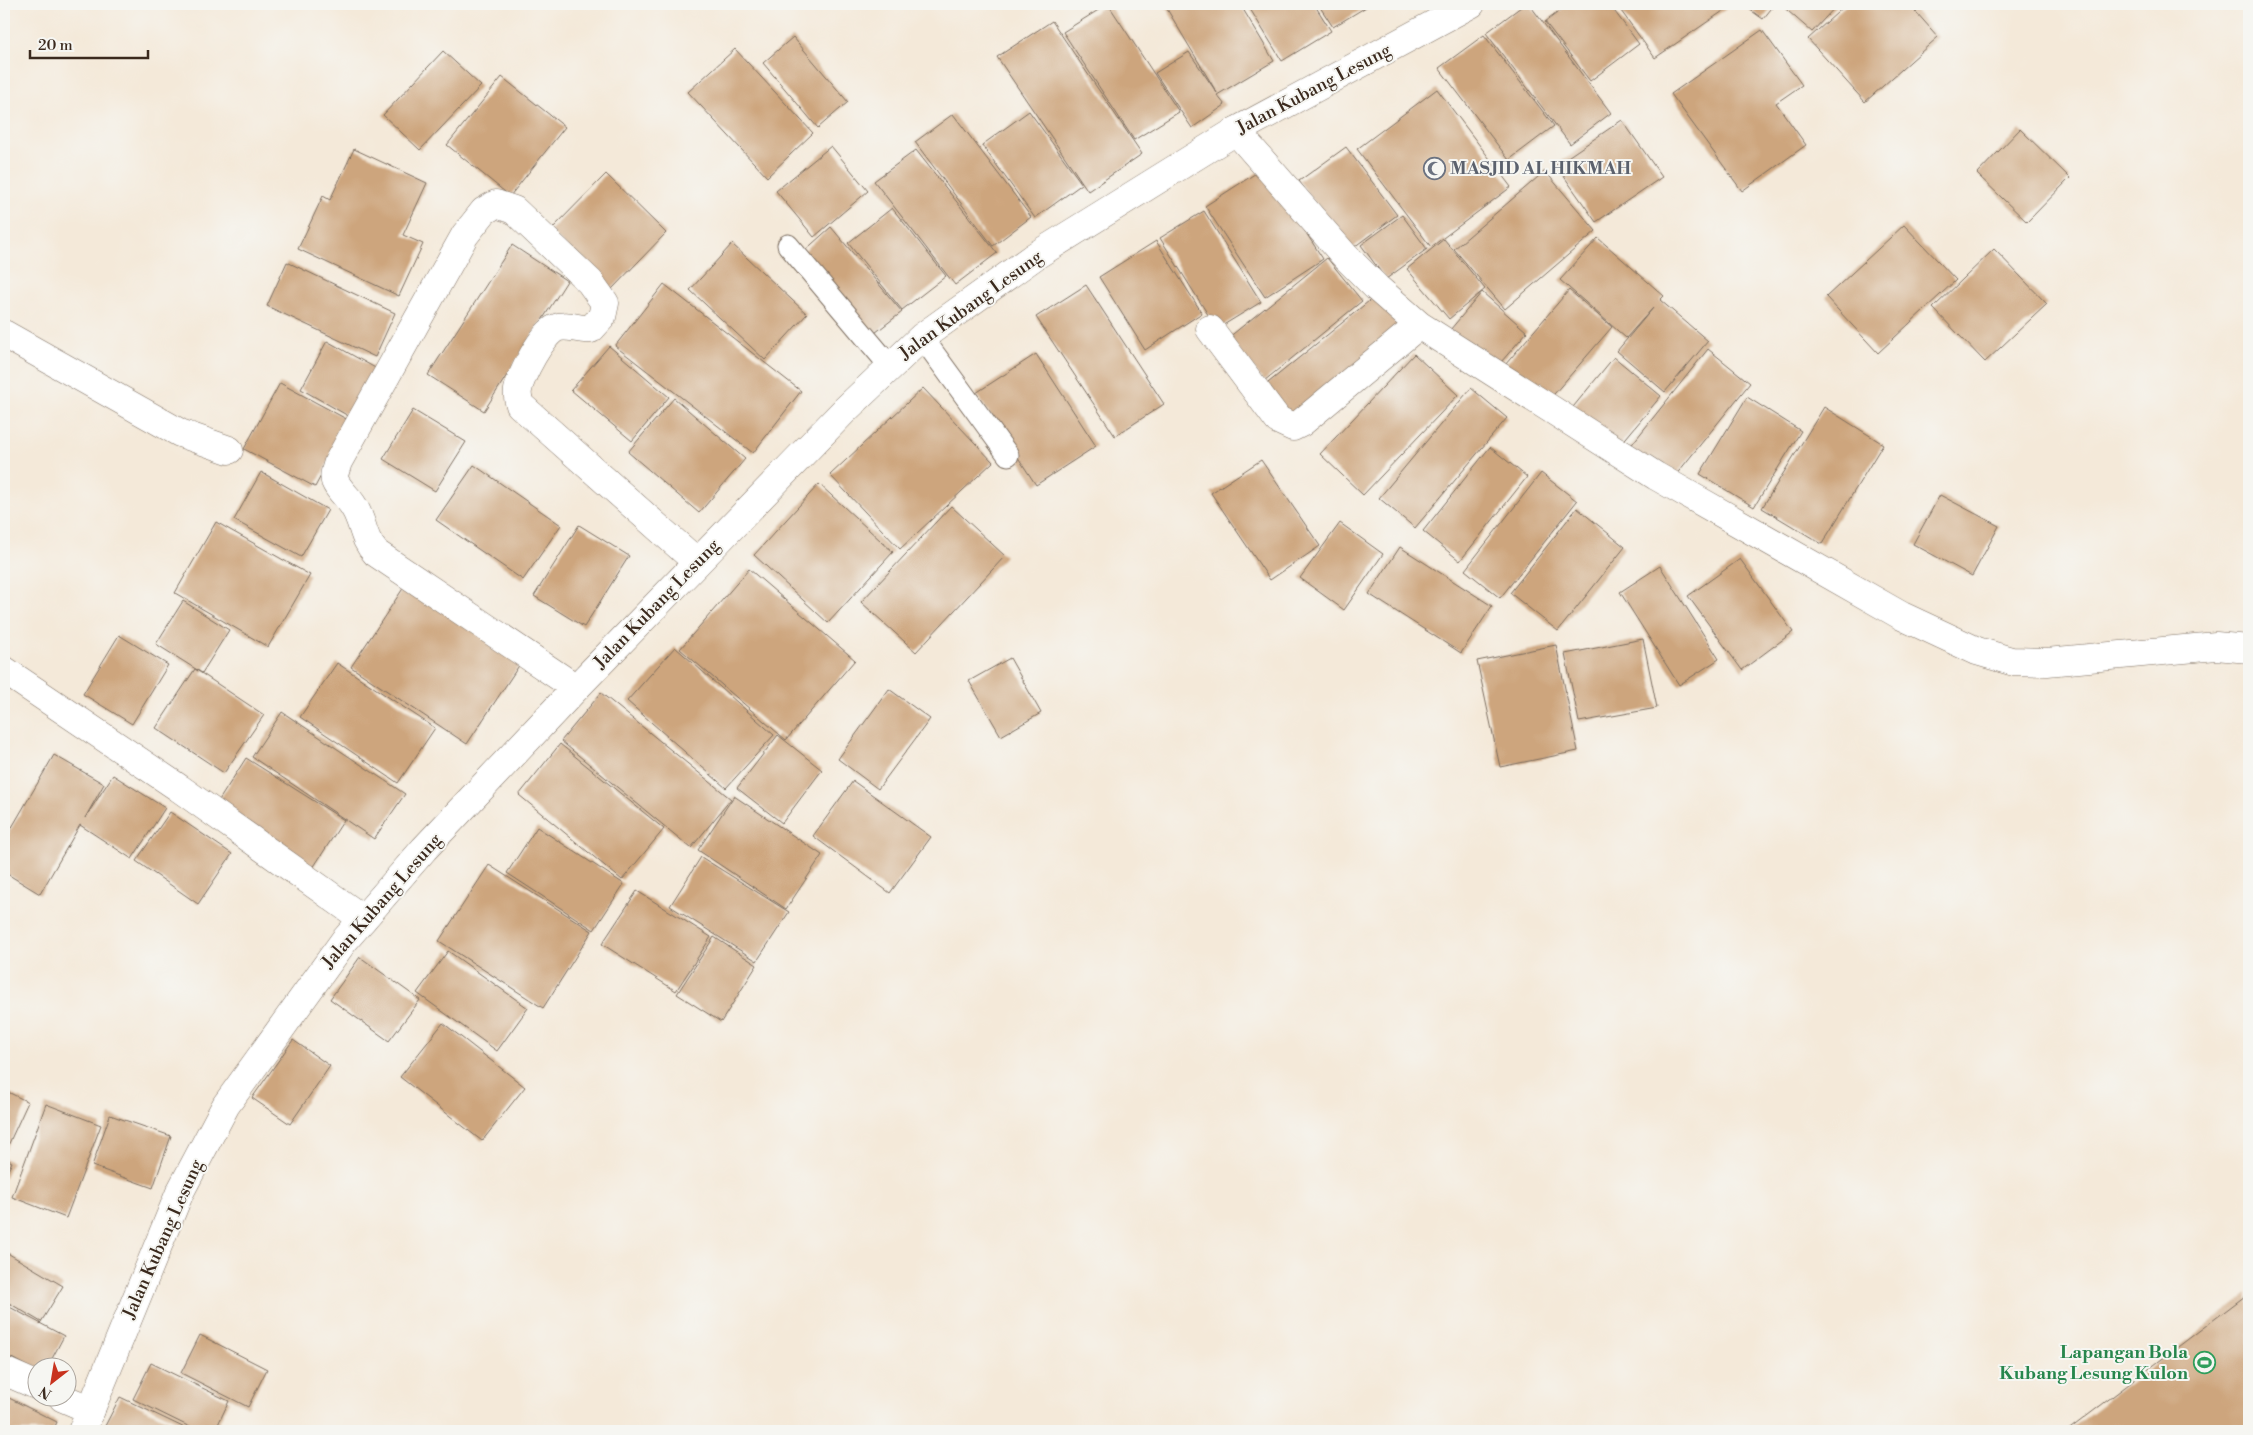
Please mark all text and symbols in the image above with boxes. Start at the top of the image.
scale bar [30,28,148,60]
text: 20 m [38,36,73,55]
street label: Jalan Kubang Lesung [1232,38,1396,140]
mosque icon: MASJID AL HIKMAH [1422,156,1446,180]
place label: MASJID AL HIKMAH [1450,157,1631,180]
street label: Jalan Kubang Lesung [894,245,1048,365]
street label: Jalan Kubang Lesung [588,534,725,674]
street label: Jalan Kubang Lesung [316,828,447,974]
street label: Jalan Kubang Lesung [117,1155,209,1323]
place label: Lapangan Bola Kubang Lesung Kulon [1999,1341,2188,1385]
sports icon: Lapangan Bola Kubang Lesung Kulon [2192,1350,2216,1374]
north arrow [28,1358,78,1408]
text: N [36,1382,55,1403]

